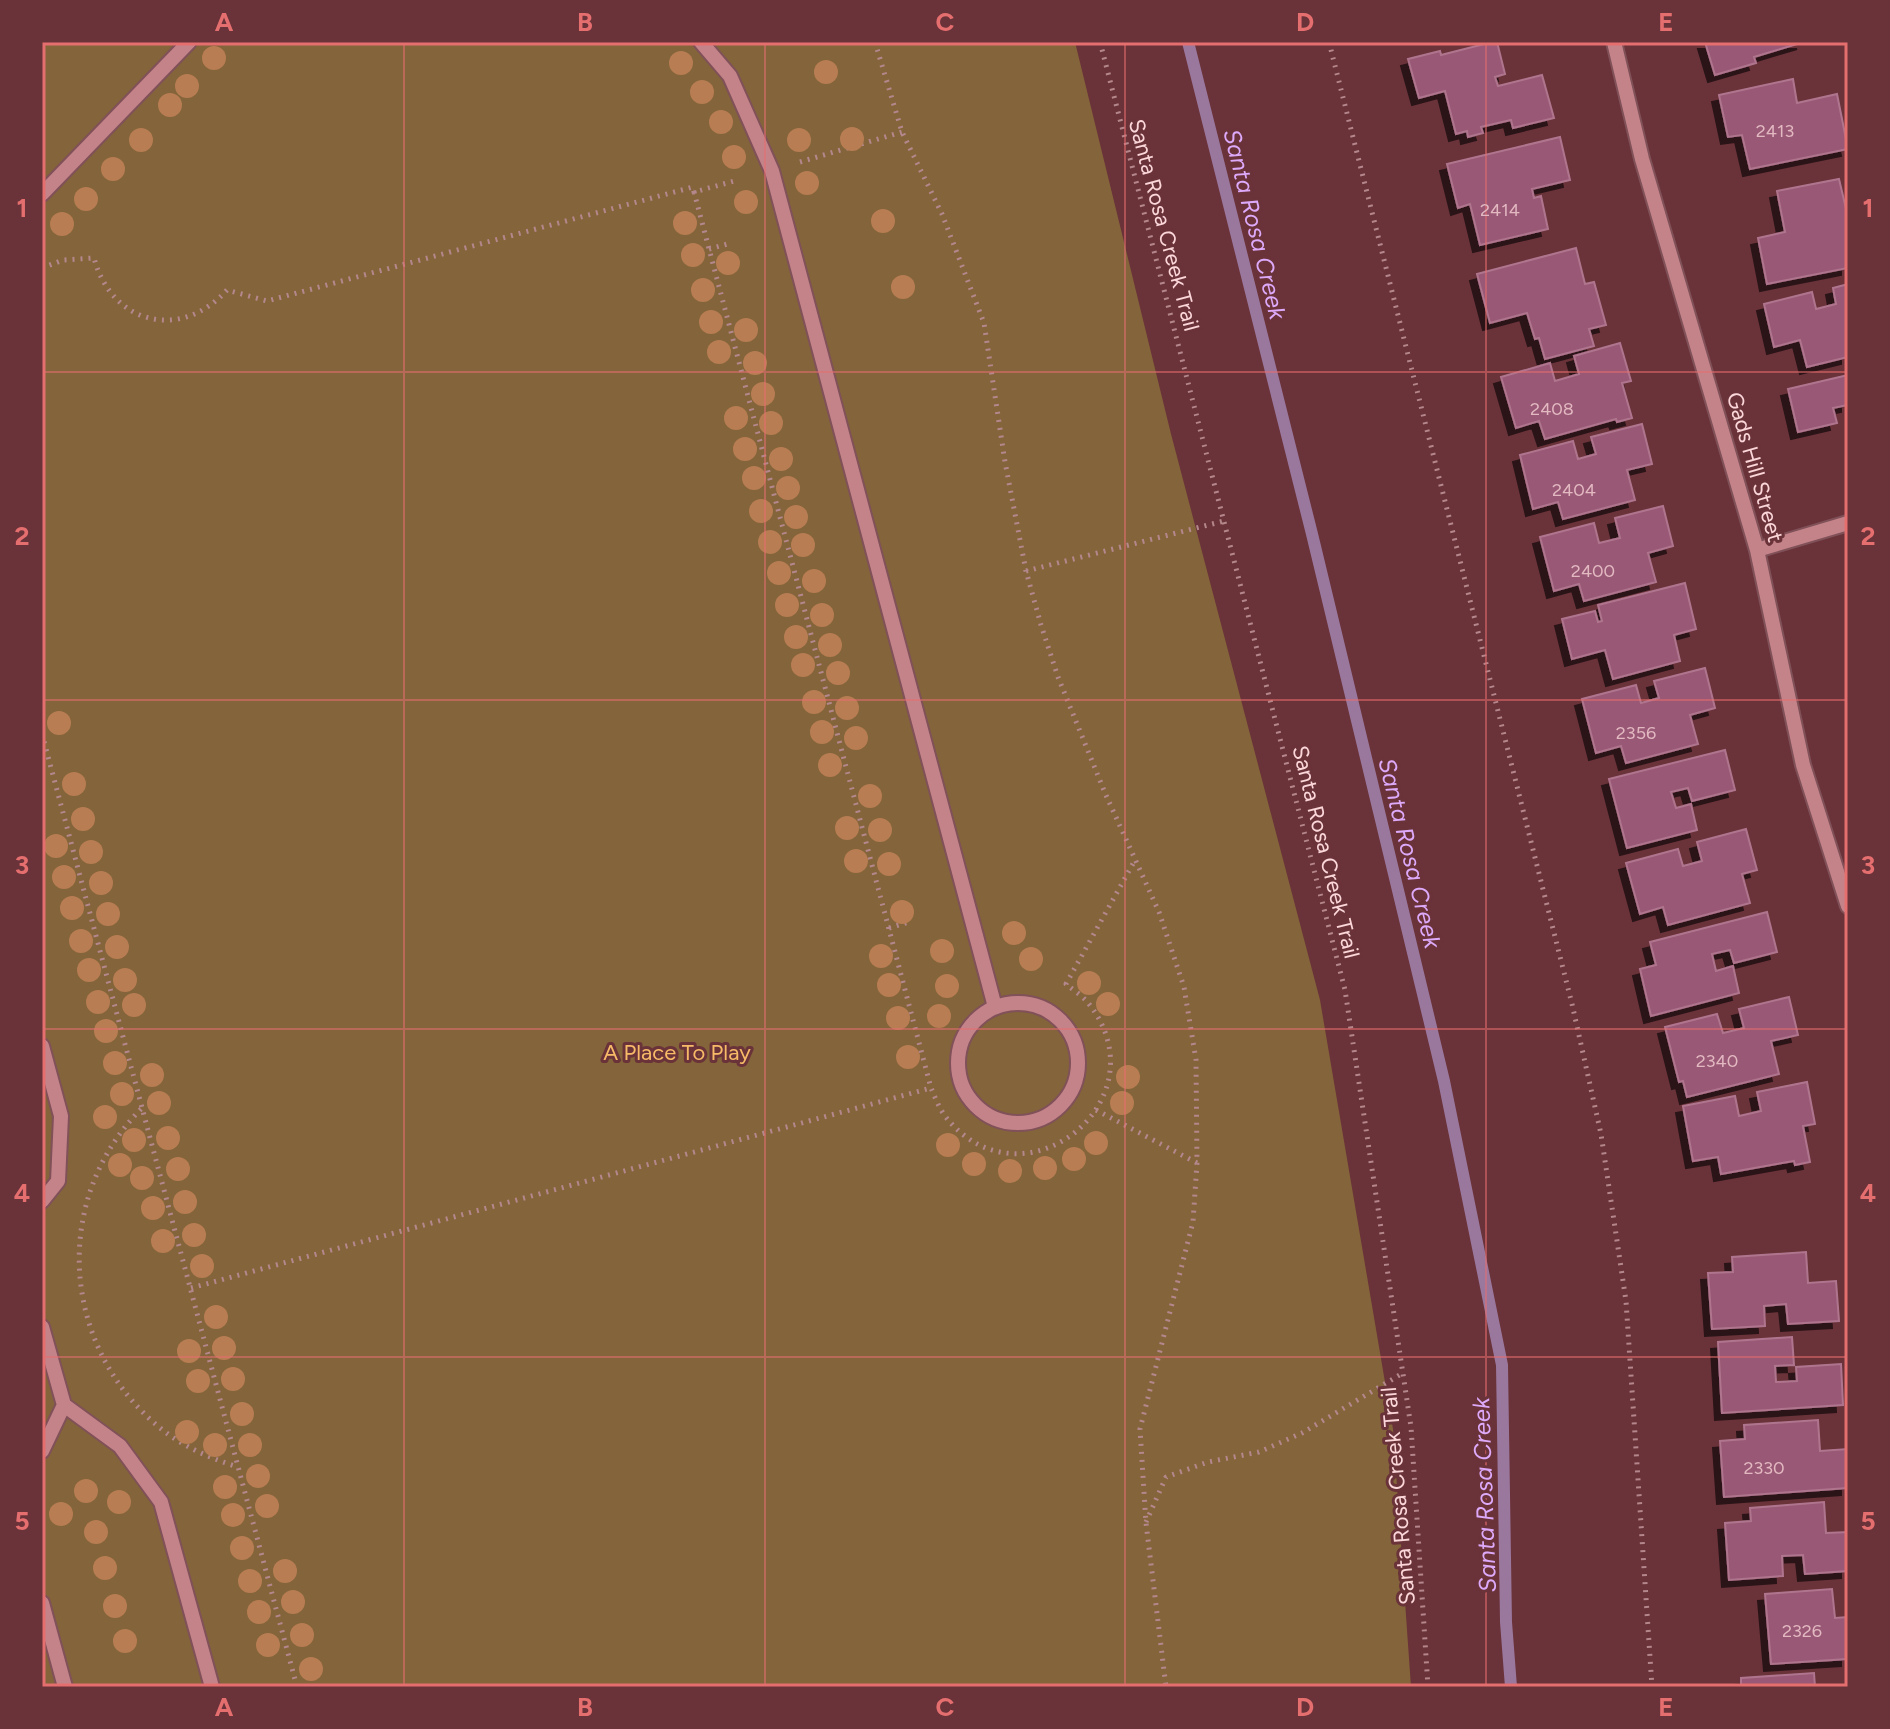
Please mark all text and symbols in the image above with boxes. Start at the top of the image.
text: A [215,6,234,38]
text: B [577,6,593,38]
text: C [936,6,955,38]
text: D [1296,6,1314,38]
text: E [1658,6,1674,38]
street label: Santa Rosa Creek Trail [1123,116,1205,334]
house number: 2413 [1756,120,1794,142]
water label: Santa Rosa Creek [1217,126,1293,323]
text: 1 [17,192,27,224]
text: 1 [1863,192,1873,224]
house number: 2414 [1480,199,1520,221]
street label: Gads Hill Street [1721,389,1789,545]
house number: 2408 [1530,398,1574,420]
house number: 2404 [1552,479,1596,501]
text: 2 [14,520,30,552]
text: 2 [1860,520,1876,552]
house number: 2400 [1571,560,1615,582]
house number: 2356 [1616,722,1656,744]
street label: Santa Rosa Creek Trail [1286,743,1366,961]
water label: Santa Rosa Creek [1372,755,1448,952]
text: 3 [15,849,29,881]
text: 3 [1861,849,1875,881]
park label: A Place To Play [603,1039,751,1066]
house number: 2340 [1696,1050,1738,1072]
text: 4 [14,1177,30,1209]
text: 4 [1860,1177,1876,1209]
street label: Santa Rosa Creek Trail [1375,1386,1421,1606]
water label: Santa Rosa Creek [1466,1396,1502,1593]
house number: 2330 [1743,1457,1785,1479]
text: 5 [14,1505,30,1537]
text: 5 [1860,1505,1876,1537]
house number: 2326 [1782,1620,1822,1642]
text: A [215,1691,234,1723]
text: B [577,1691,593,1723]
text: C [936,1691,955,1723]
text: D [1296,1691,1314,1723]
text: E [1658,1691,1674,1723]

